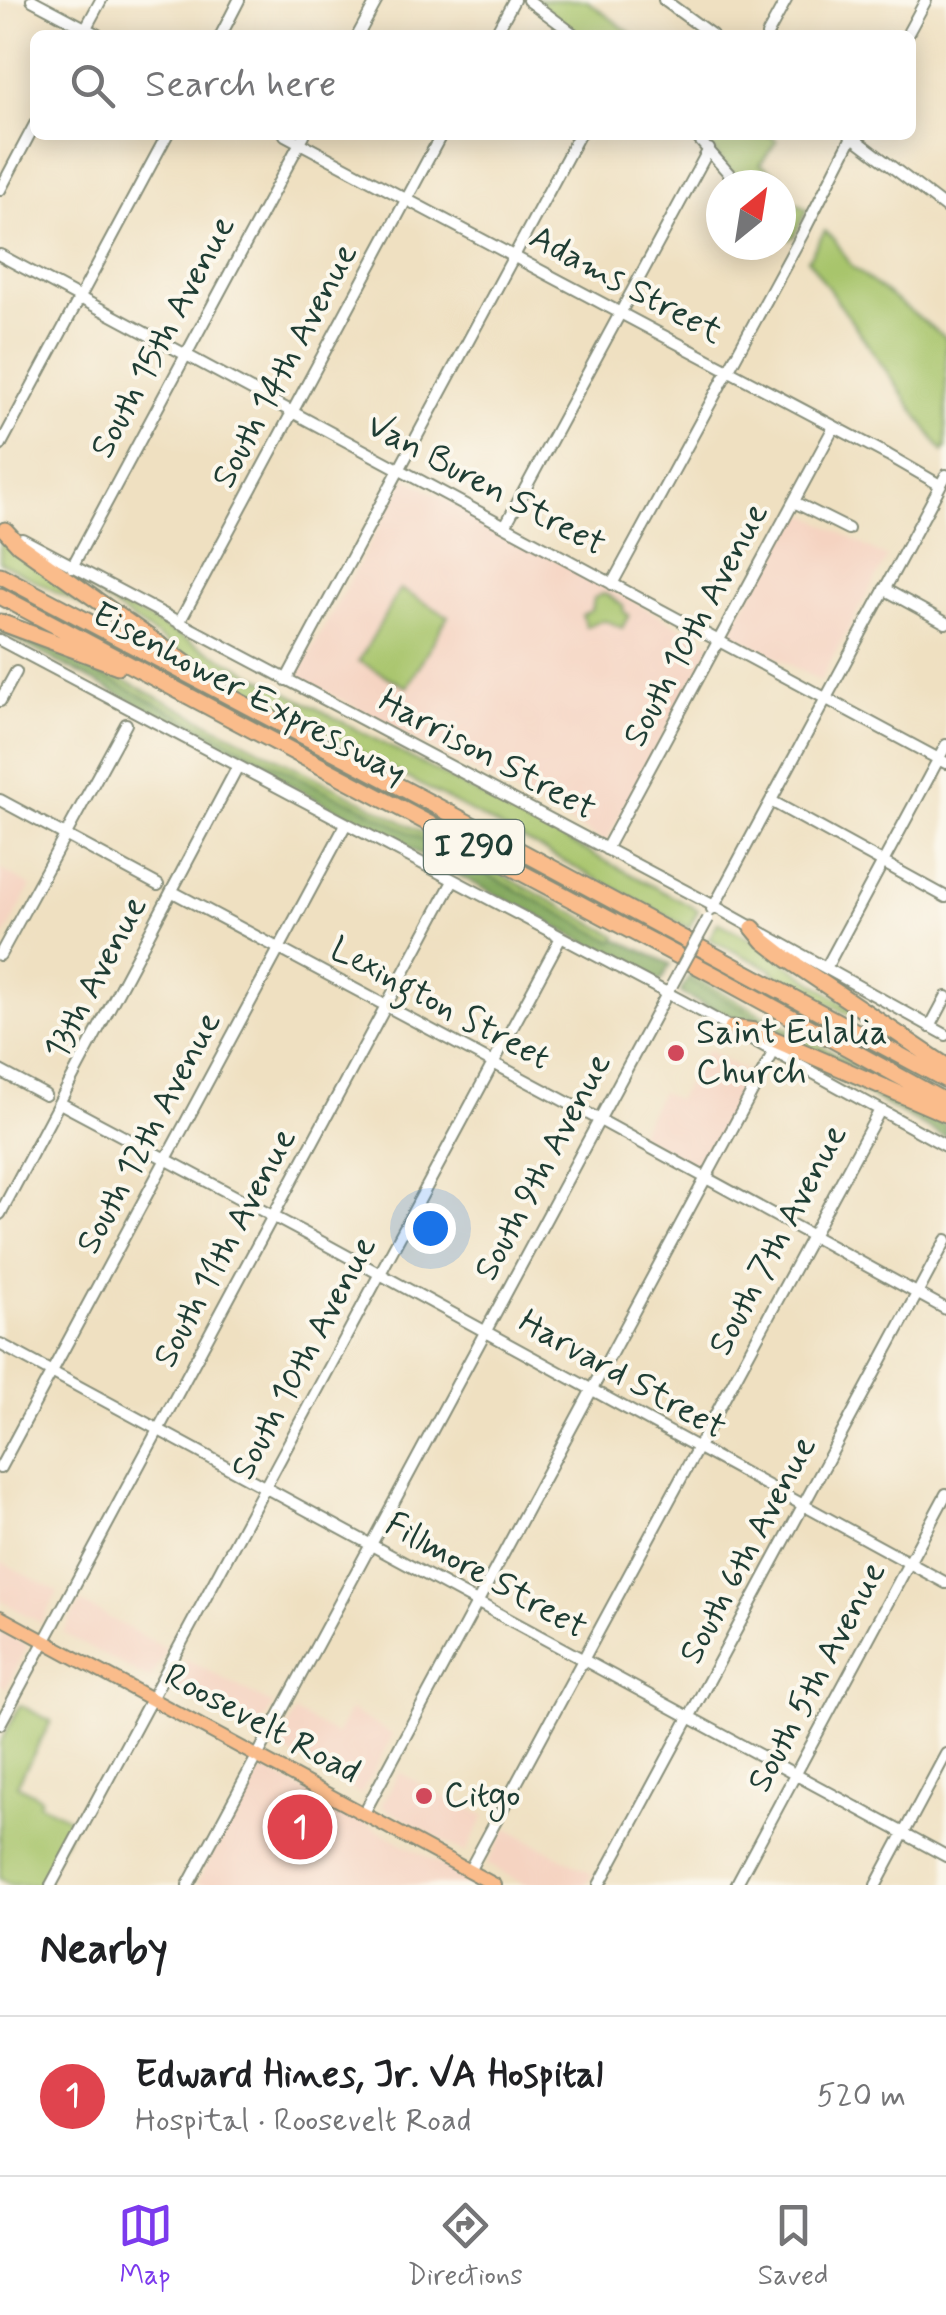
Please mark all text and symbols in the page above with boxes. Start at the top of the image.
search box [30,30,916,140]
icon: search [65,58,120,113]
text: Search here [145,61,336,110]
north arrow [706,170,796,260]
street label: South 15th Avenue [80,208,246,466]
street label: Adams Street [521,215,731,355]
street label: South 14th Avenue [201,236,369,496]
street label: Van Buren Street [358,403,614,567]
street label: South 10th Avenue [612,495,780,755]
street label: Eisenhower Expressway [84,592,414,796]
street label: Harrison Street [370,678,604,832]
road number: I 290 [424,820,524,874]
street label: 13th Avenue [34,888,158,1068]
street label: Lexington Street [320,927,558,1085]
street label: South 12th Avenue [66,1004,232,1262]
place label: Saint Eulalia Church [696,1010,888,1096]
marker: Saint Eulalia Church [665,1042,687,1064]
street label: South 9th Avenue [464,1045,622,1289]
street label: South 7th Avenue [698,1116,858,1364]
street label: South 11th Avenue [143,1120,307,1376]
your location [405,1203,456,1254]
street label: South 10th Avenue [220,1228,388,1488]
street label: Harvard Street [510,1299,734,1451]
street label: South 6th Avenue [669,1428,827,1672]
street label: Fillmore Street [377,1502,595,1650]
street label: South 5th Avenue [737,1554,897,1800]
street label: Roosevelt Road [156,1653,368,1795]
place label: Citgo [444,1773,520,1822]
marker: Citgo [413,1785,435,1807]
pin: 1 [268,1790,332,1864]
text: Nearby [40,1923,168,1978]
text: Edward Hines, Jr. VA Hospital [135,2051,603,2100]
text: 1 [65,2075,80,2117]
text: 520 m [817,2075,906,2117]
text: Hospital · Roosevelt Road [135,2100,471,2142]
tab: Map [118,2198,173,2295]
tab: Directions [408,2198,523,2295]
tab: Saved [758,2198,828,2295]

